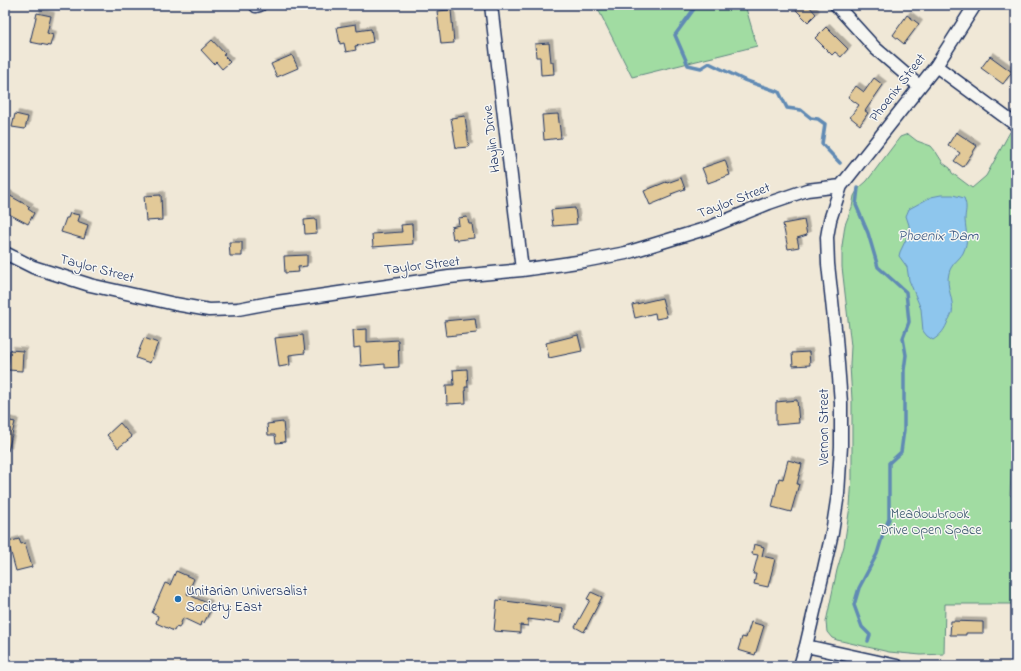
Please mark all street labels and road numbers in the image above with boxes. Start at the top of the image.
street label: Phoenix Street [864,49,932,127]
street label: Haylin Drive [477,103,508,174]
street label: Taylor Street [695,177,774,225]
street label: Taylor Street [57,249,137,290]
street label: Taylor Street [383,251,461,282]
street label: Vernon Street [814,388,835,467]

